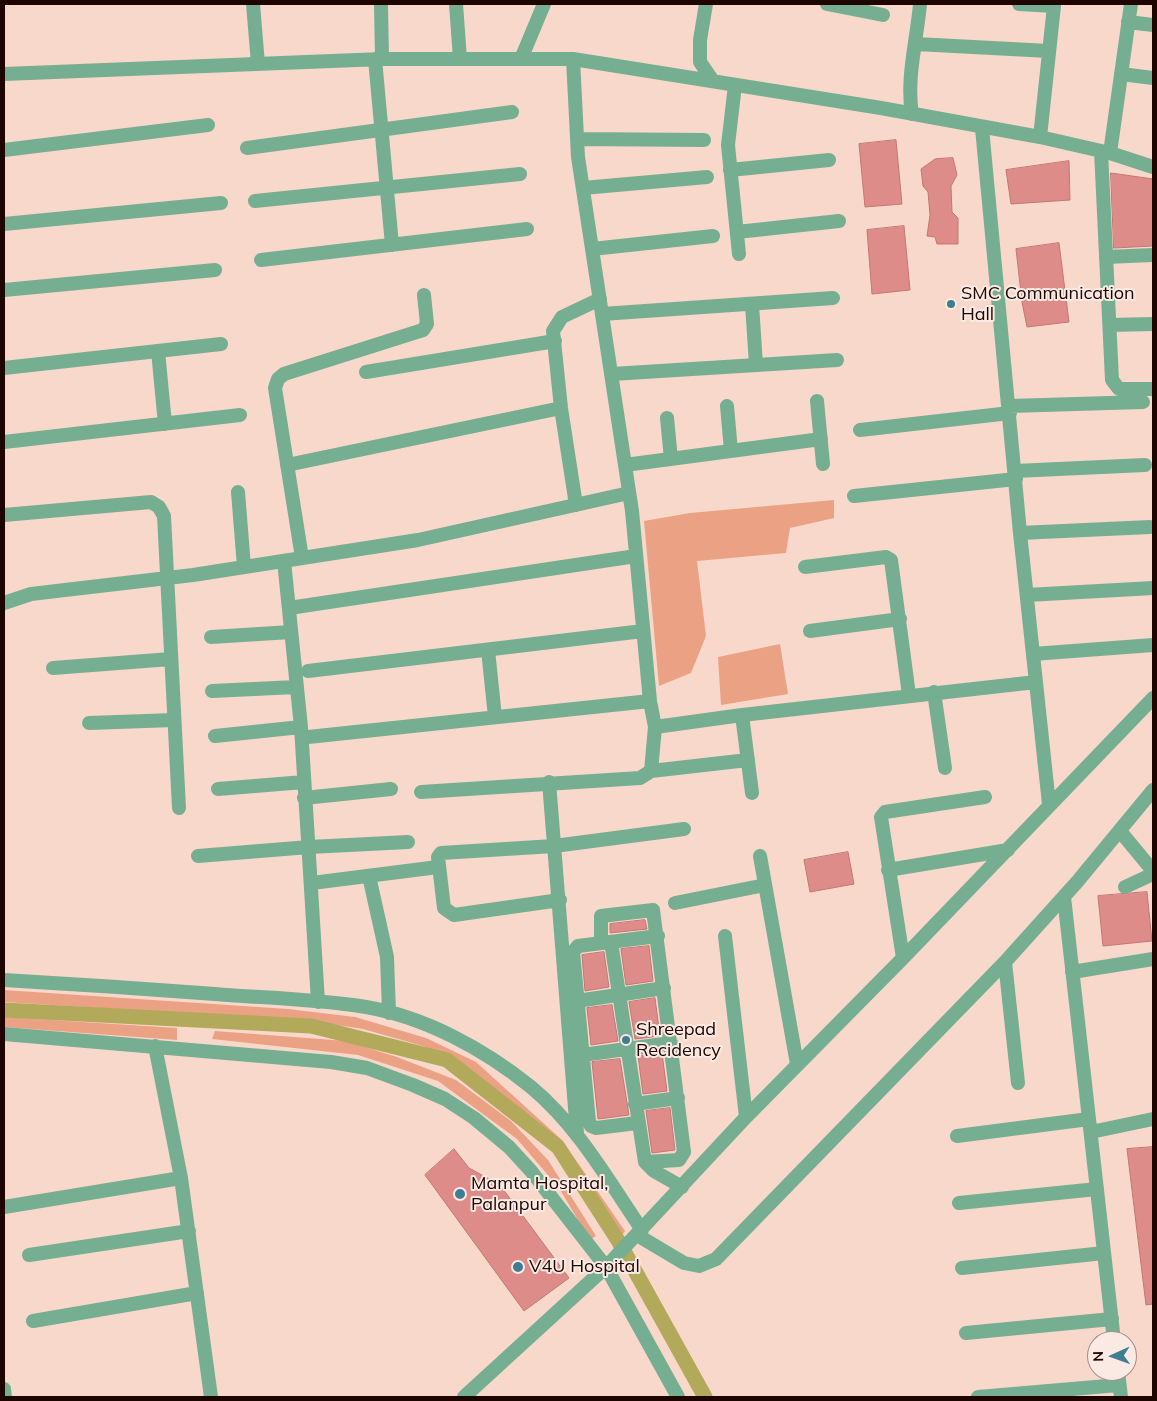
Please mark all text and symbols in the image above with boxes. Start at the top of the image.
place label: SMC Communication Hall [961,283,1135,326]
marker: SMC Communication Hall [945,298,957,310]
place label: Shreepad Recidency [636,1019,721,1062]
marker: Shreepad Recidency [620,1034,632,1046]
place label: Mamta Hospital, Palanpur [471,1173,608,1216]
marker: Mamta Hospital, Palanpur [453,1187,467,1201]
place label: V4U Hospital [529,1256,640,1278]
marker: V4U Hospital [511,1260,525,1274]
north arrow [1087,1331,1137,1381]
text: N [1089,1351,1107,1362]

